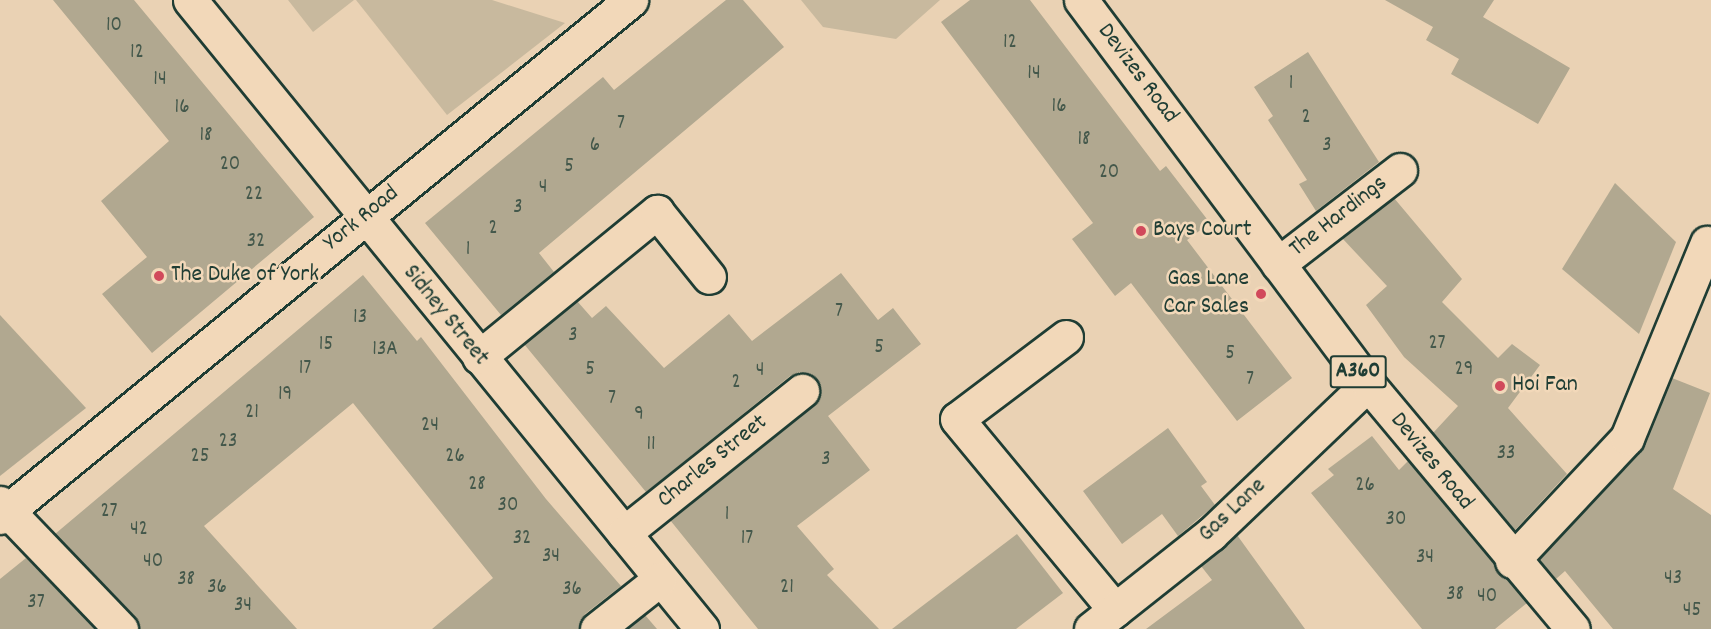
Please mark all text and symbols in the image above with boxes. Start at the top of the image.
house number: 10 [106,13,122,39]
street label: Devizes Road [1090,18,1184,130]
house number: 12 [1003,30,1017,56]
house number: 12 [130,40,144,66]
house number: 14 [1027,61,1041,87]
house number: 14 [153,67,167,93]
house number: 1 [1289,71,1293,97]
house number: 16 [1052,94,1066,120]
house number: 16 [175,95,189,121]
house number: 2 [1301,105,1311,131]
house number: 7 [617,111,625,137]
house number: 18 [199,123,213,149]
house number: 18 [1077,127,1091,153]
house number: 6 [590,133,600,159]
house number: 3 [1322,133,1332,159]
house number: 20 [220,152,240,178]
house number: 5 [564,154,574,180]
house number: 20 [1099,160,1119,186]
street label: The Hardings [1284,170,1394,264]
house number: 4 [539,175,547,201]
street label: York Road [319,180,405,258]
house number: 22 [245,182,263,208]
house number: 3 [513,195,523,221]
house number: 2 [488,216,498,242]
place label: Bays Court [1153,217,1252,245]
marker: Bays Court [1134,224,1148,238]
house number: 32 [247,229,265,255]
house number: 1 [466,237,470,263]
street label: Sidney Street [396,260,494,372]
place label: The Duke of York [171,262,319,290]
place label: Gas Lane Car Sales [1163,266,1249,322]
marker: The Duke of York [152,269,166,283]
marker: Gas Lane Car Sales [1254,287,1268,301]
house number: 7 [835,299,843,325]
house number: 13 [353,305,367,331]
house number: 3 [568,323,578,349]
house number: 27 [1428,331,1446,357]
house number: 15 [319,332,333,358]
house number: 5 [874,335,884,361]
house number: 13A [372,337,398,363]
house number: 5 [1225,341,1235,367]
road number: A360 [1330,353,1386,391]
house number: 17 [299,356,311,382]
house number: 5 [585,357,595,383]
house number: 29 [1455,357,1473,383]
house number: 4 [756,358,764,384]
house number: 7 [1246,367,1254,393]
house number: 2 [731,370,741,396]
place label: Hoi Fan [1512,372,1578,400]
marker: Hoi Fan [1493,379,1507,393]
house number: 19 [278,382,292,408]
house number: 7 [608,386,616,412]
house number: 21 [245,400,259,426]
house number: 9 [634,402,644,428]
street label: Devizes Road [1383,407,1479,517]
street label: Charles Street [652,409,774,515]
house number: 24 [421,413,439,439]
house number: 23 [219,429,237,455]
house number: 11 [646,432,656,458]
house number: 33 [1497,441,1515,467]
house number: 25 [191,444,209,470]
house number: 26 [445,444,465,470]
house number: 3 [821,447,831,473]
house number: 28 [468,472,486,498]
street label: Gas Lane [1193,473,1273,549]
house number: 26 [1355,473,1375,499]
house number: 30 [498,493,518,519]
house number: 27 [100,499,118,525]
house number: 1 [725,502,729,528]
house number: 30 [1386,507,1406,533]
house number: 42 [130,517,148,543]
house number: 32 [513,526,531,552]
house number: 17 [741,526,753,552]
house number: 34 [542,544,560,570]
house number: 34 [1416,545,1434,571]
house number: 40 [143,549,163,575]
house number: 43 [1664,566,1682,592]
house number: 38 [177,567,195,593]
house number: 36 [207,575,227,601]
house number: 21 [780,575,794,601]
house number: 36 [562,577,582,603]
house number: 38 [1446,582,1464,608]
house number: 40 [1477,584,1497,610]
house number: 37 [27,590,45,616]
house number: 34 [234,593,252,619]
house number: 45 [1683,598,1701,624]

